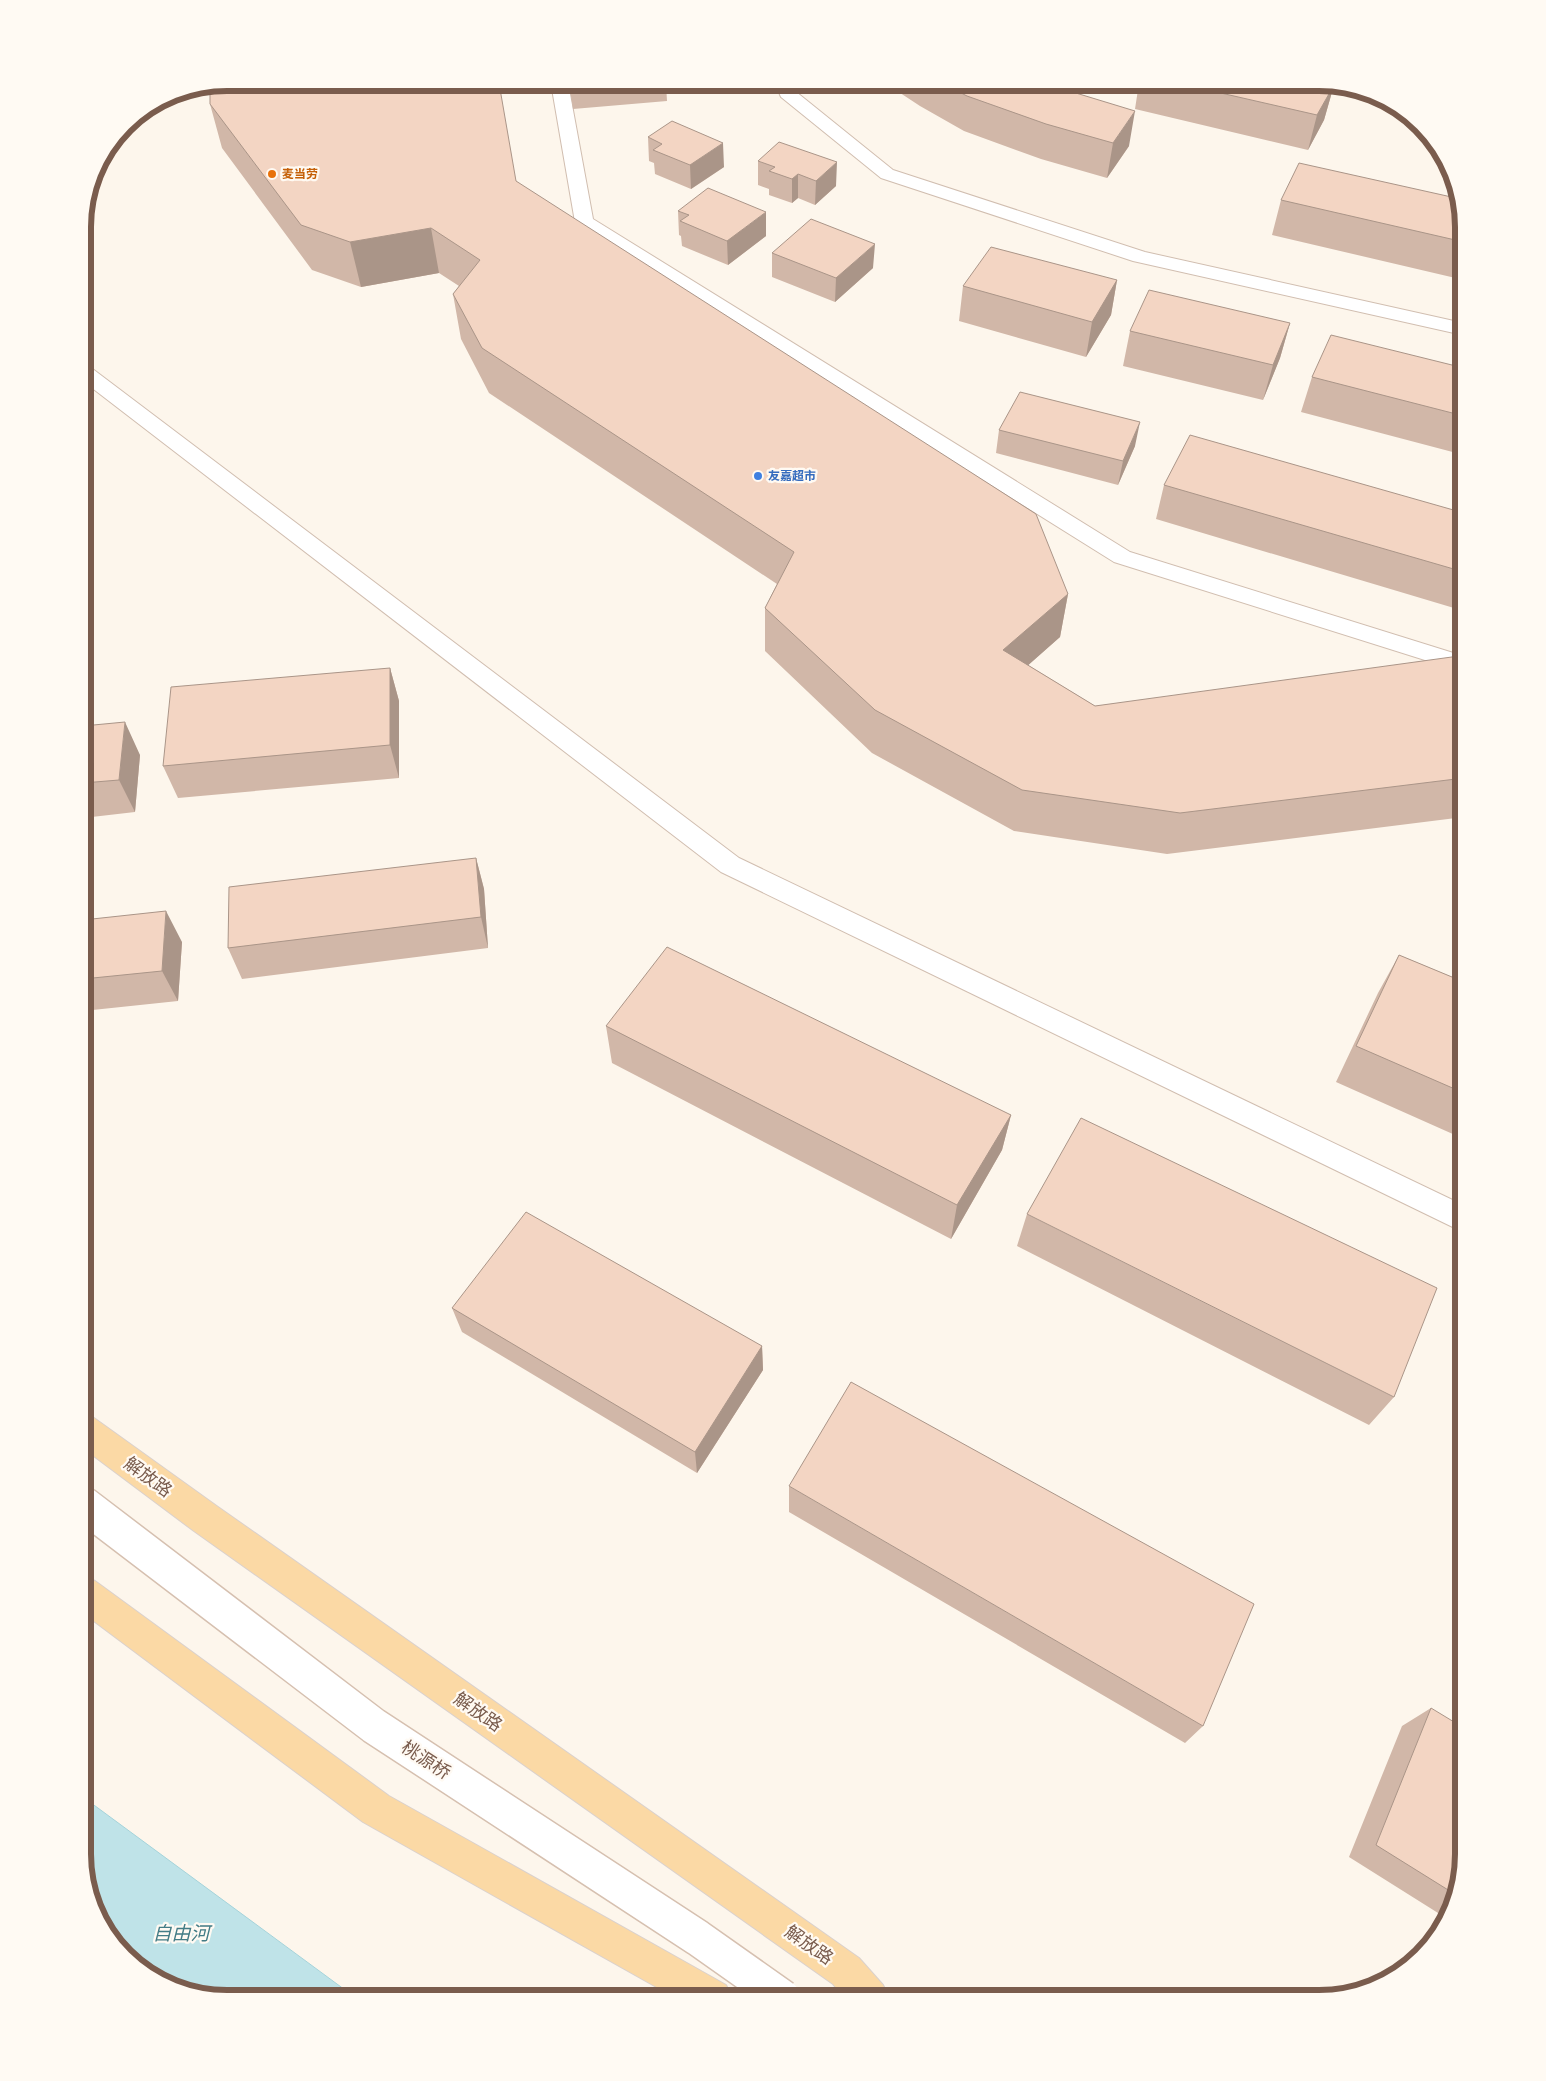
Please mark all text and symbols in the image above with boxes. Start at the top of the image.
place label: 麦当劳 [282,167,318,181]
marker: 麦当劳 [266,168,278,180]
place label: 友嘉超市 [768,469,816,483]
marker: 友嘉超市 [752,470,764,482]
street label: 解放路 [120,1452,176,1502]
street label: 解放路 [450,1688,506,1736]
street label: 桃源桥 [397,1736,455,1784]
street label: 解放路 [781,1921,837,1969]
water label: 自由河 [152,1922,213,1945]

